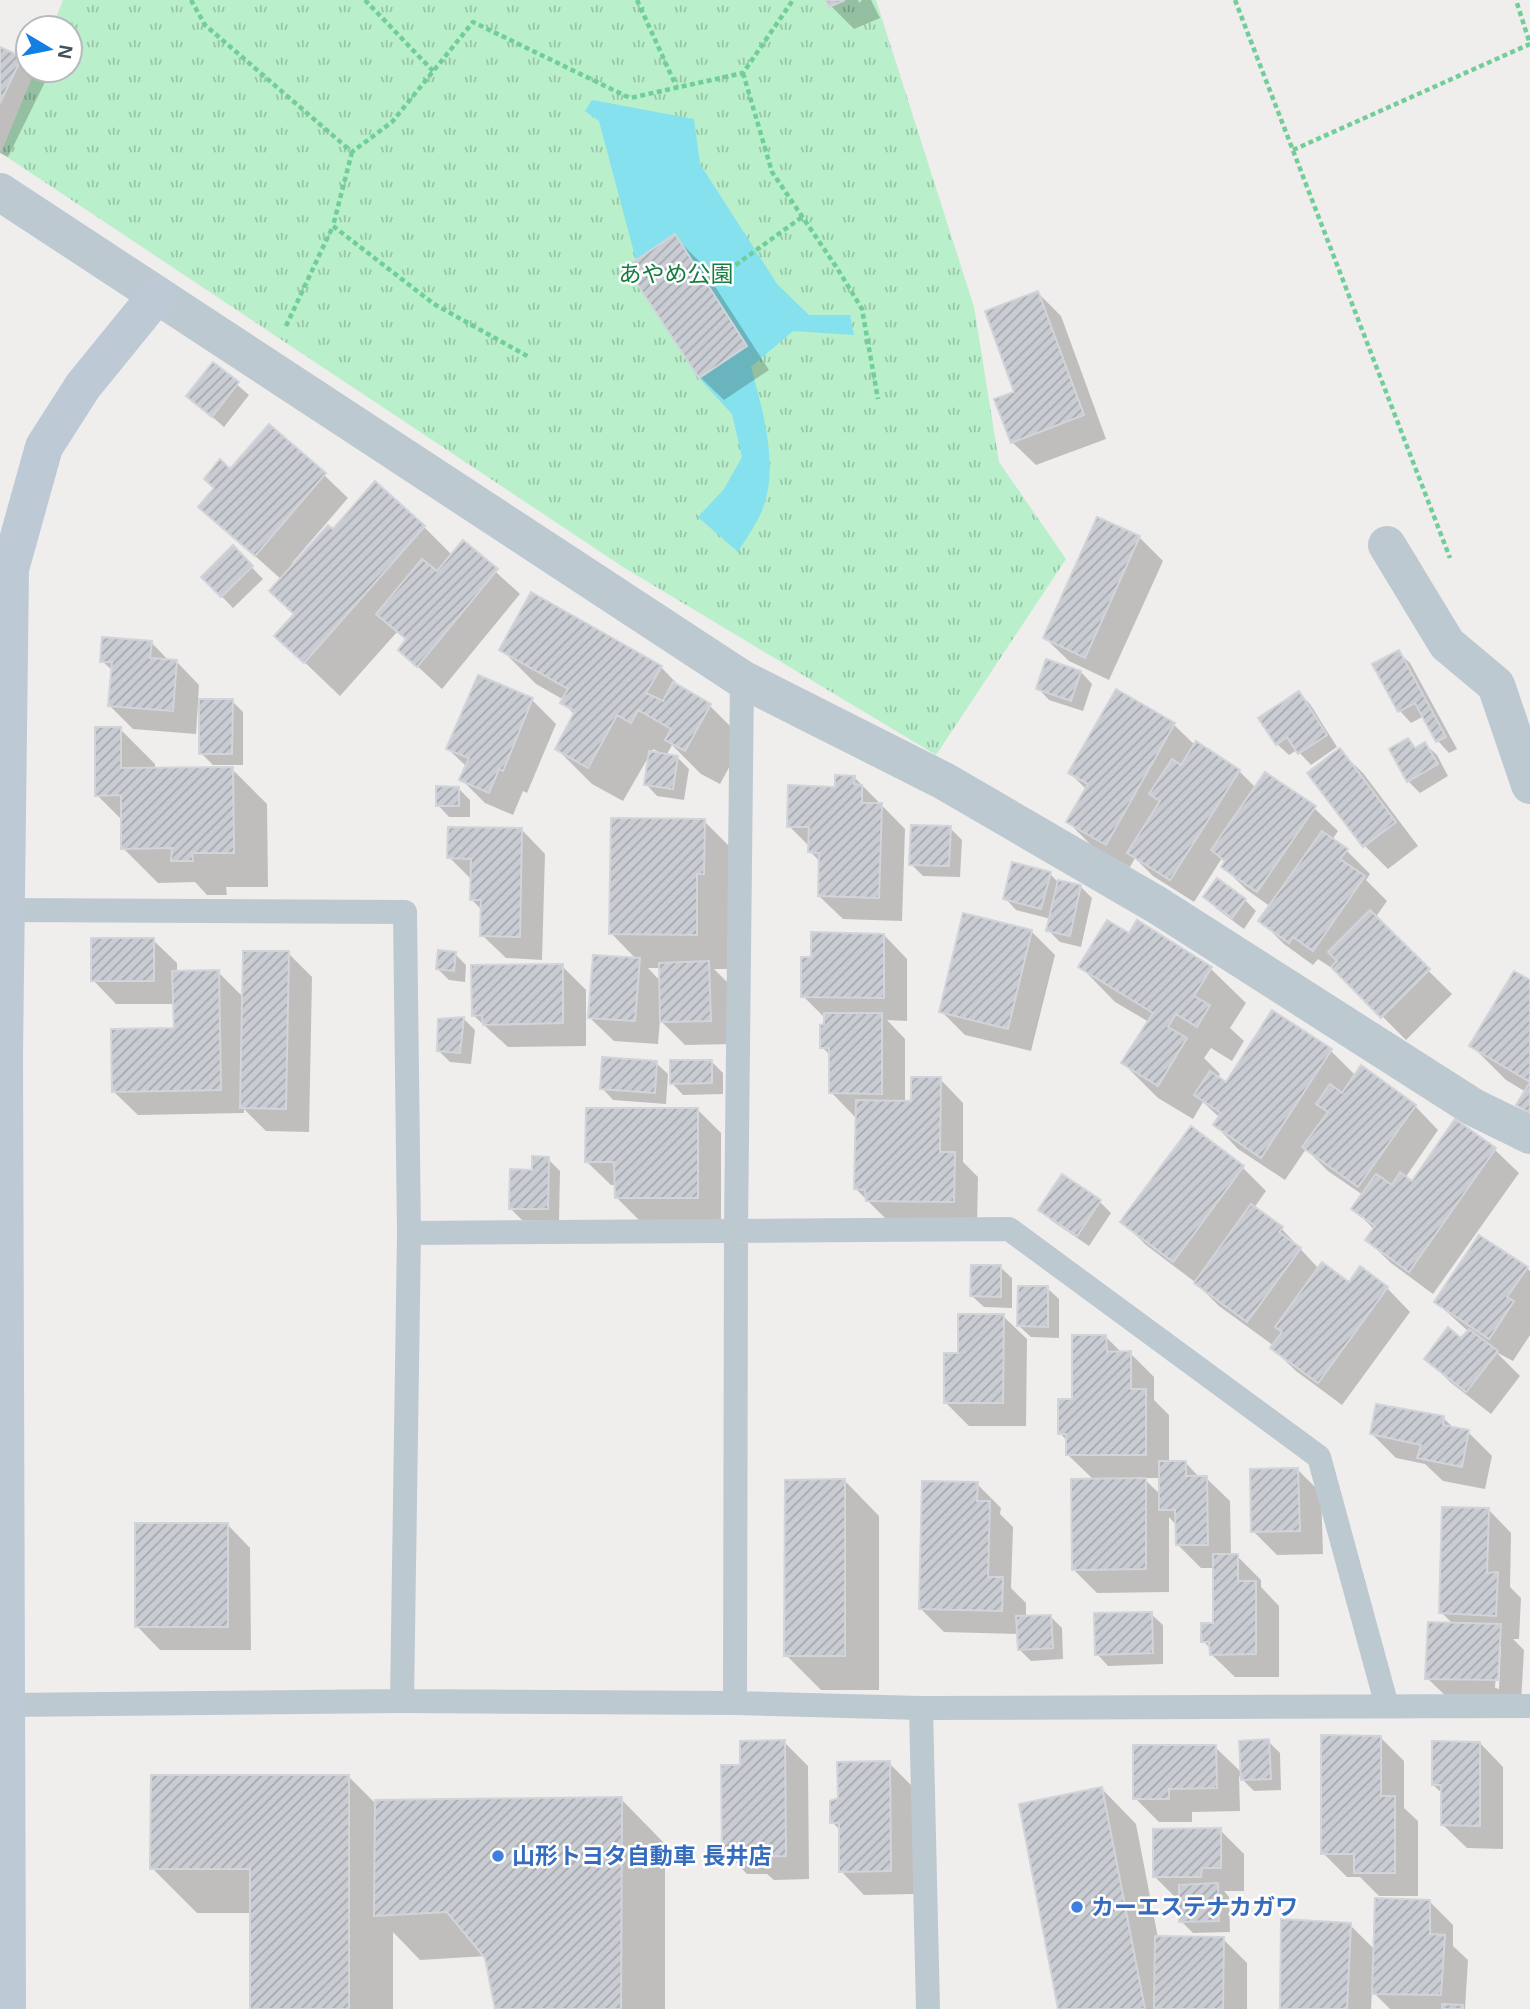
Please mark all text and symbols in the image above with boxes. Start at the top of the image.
north arrow [14,14,84,84]
text: N [54,43,77,60]
park label: あやめ公園 [619,261,734,287]
place label: 山形トヨタ自動車 長井店 [512,1843,771,1869]
marker: 山形トヨタ自動車 長井店 [490,1848,506,1864]
place label: カーエステナカガワ [1091,1894,1298,1920]
marker: カーエステナカガワ [1069,1899,1085,1915]

